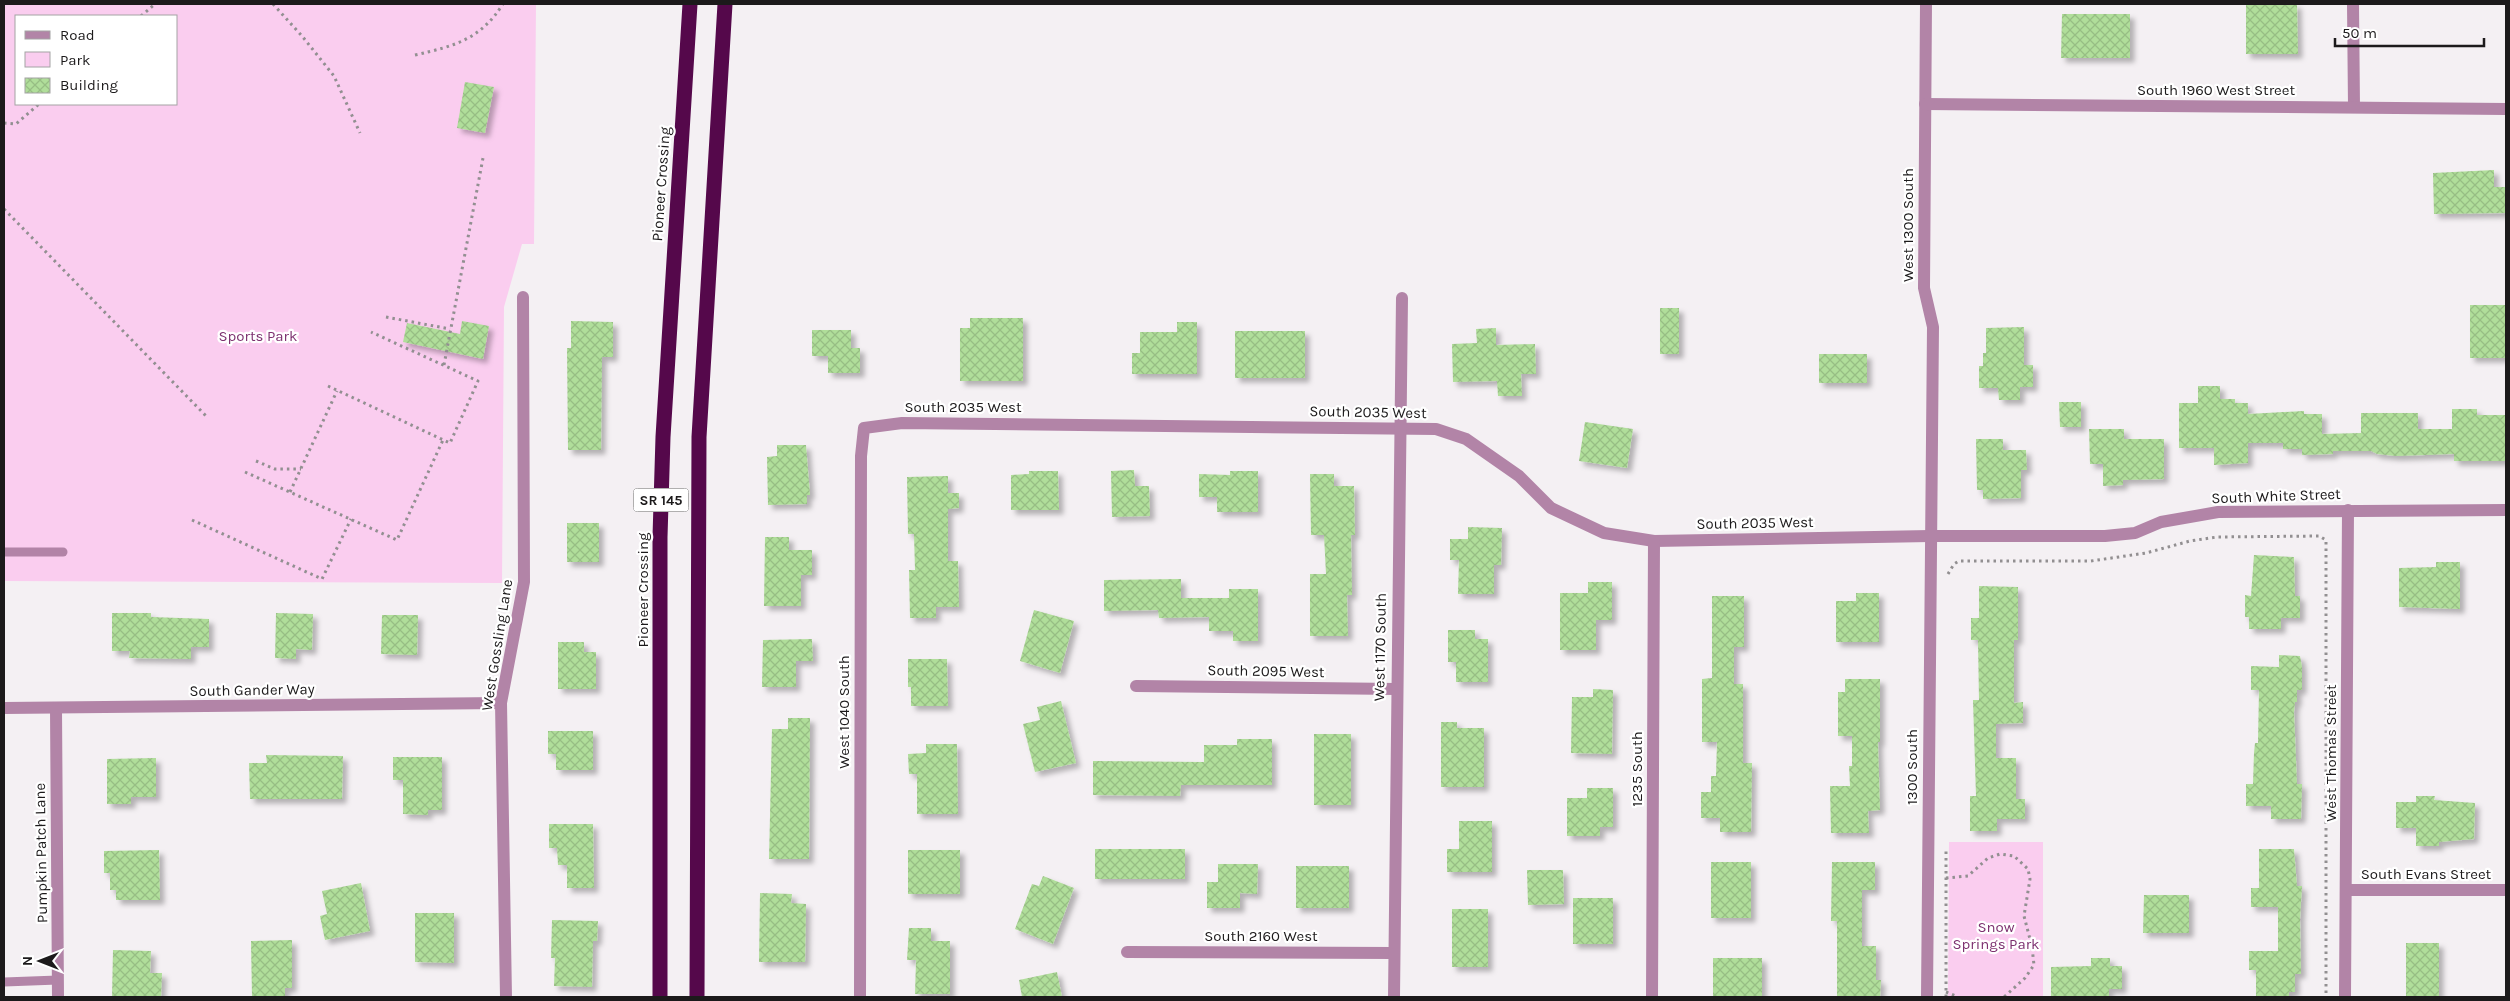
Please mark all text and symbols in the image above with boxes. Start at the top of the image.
legend [15,15,178,105]
scale bar [2335,15,2484,47]
text: 50 m [2342,24,2377,42]
text: Road [60,26,95,44]
text: Park [60,51,90,69]
text: Building [60,76,118,94]
street label: South 1960 West Street [2137,81,2295,99]
street label: Pioneer Crossing [648,125,674,242]
street label: West 1300 South [1899,168,1917,282]
park label: Sports Park [219,327,297,345]
street label: South 2035 West [904,398,1022,416]
street label: South 2035 West [1309,402,1427,422]
street label: South White Street [2211,485,2341,507]
road number: SR 145 [634,488,688,512]
street label: South 2035 West [1696,513,1814,533]
street label: Pioneer Crossing [634,532,652,647]
street label: West Gossling Lane [478,578,516,712]
street label: West 1170 South [1370,593,1390,701]
street label: West 1040 South [835,655,853,769]
street label: South 2095 West [1207,661,1325,681]
street label: South Gander Way [189,680,315,700]
street label: West Thomas Street [2322,684,2340,822]
street label: 1300 South [1903,729,1921,805]
street label: 1235 South [1628,731,1646,807]
street label: Pumpkin Patch Lane [31,783,51,923]
street label: South Evans Street [2361,865,2492,883]
park label: Snow Springs Park [1952,918,2040,953]
street label: South 2160 West [1204,927,1318,945]
north arrow [15,936,65,986]
text: N [19,956,36,966]

